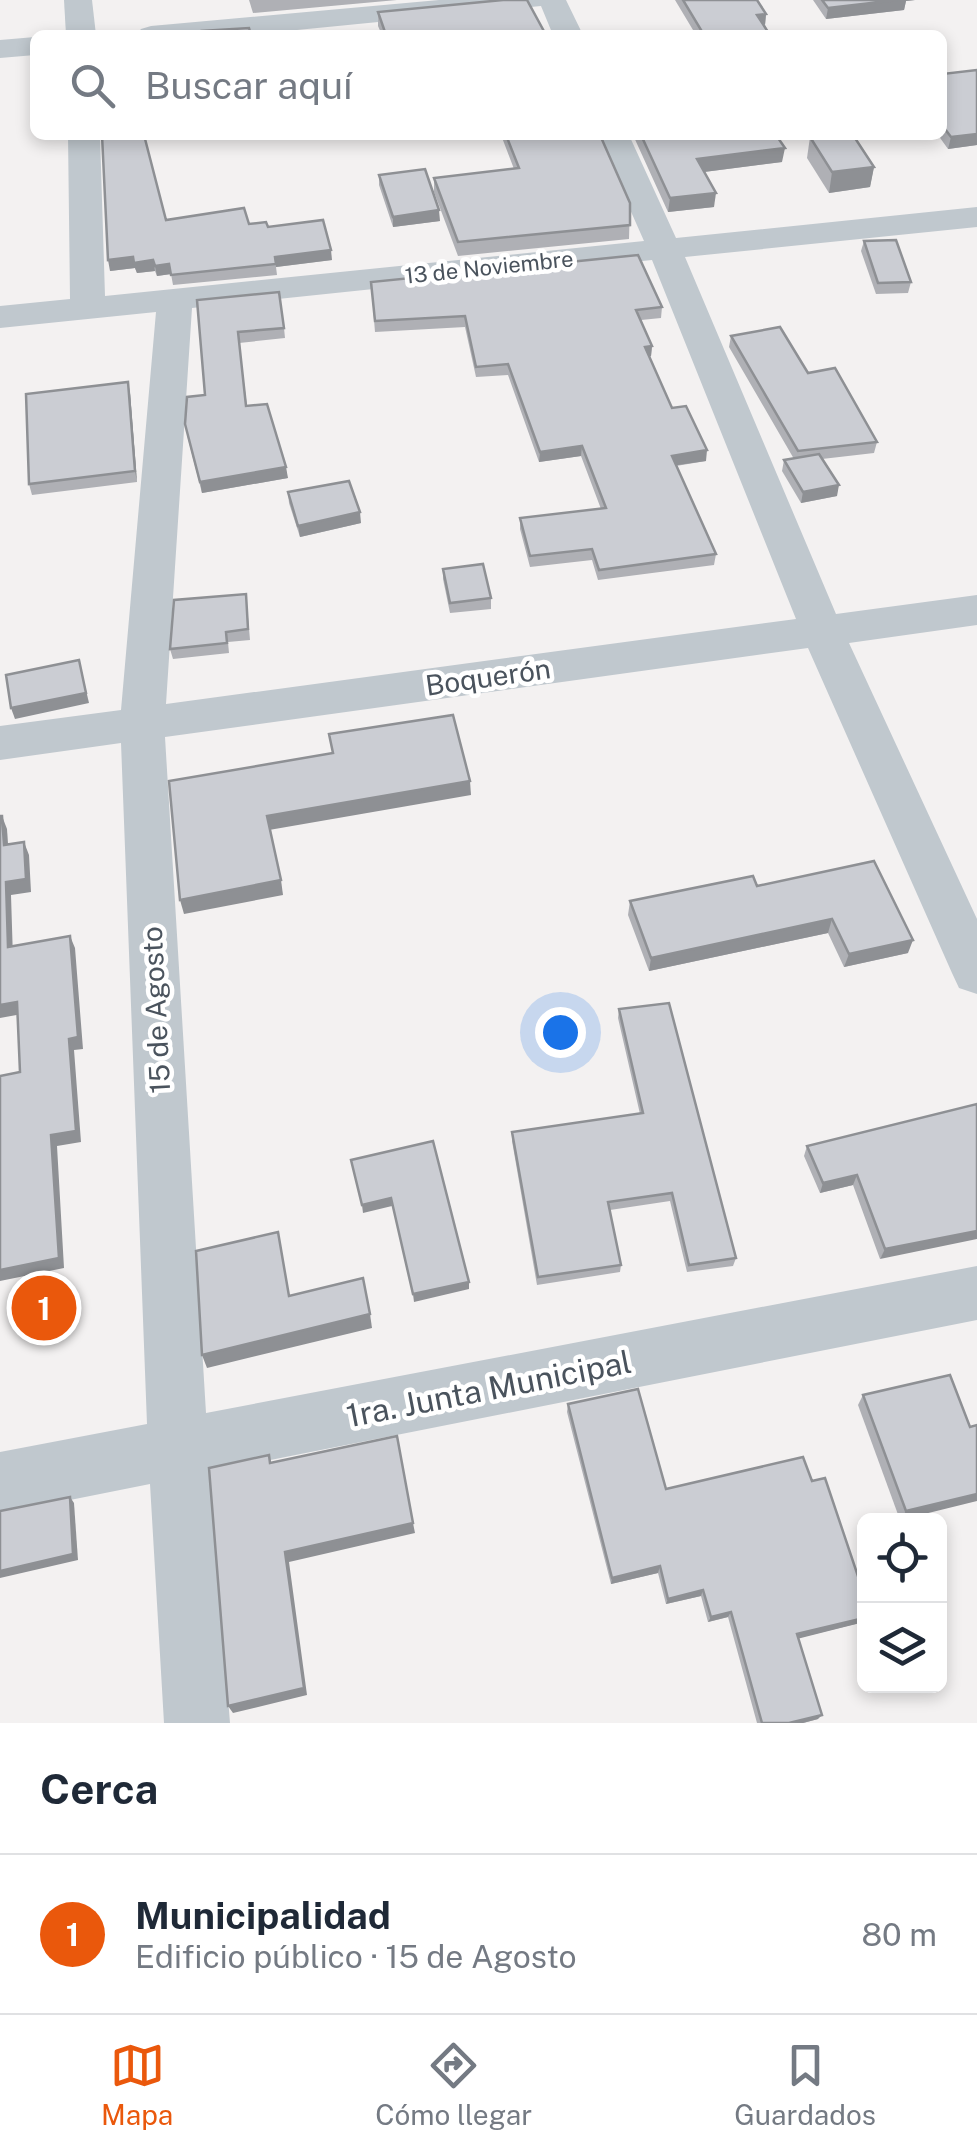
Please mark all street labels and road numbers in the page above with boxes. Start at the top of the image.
street label: 13 de Noviembre [403,245,575,289]
street label: Boquerón [423,651,553,702]
street label: 15 de Agosto [135,926,176,1094]
street label: 1ra. Junta Municipal [343,1343,634,1434]

